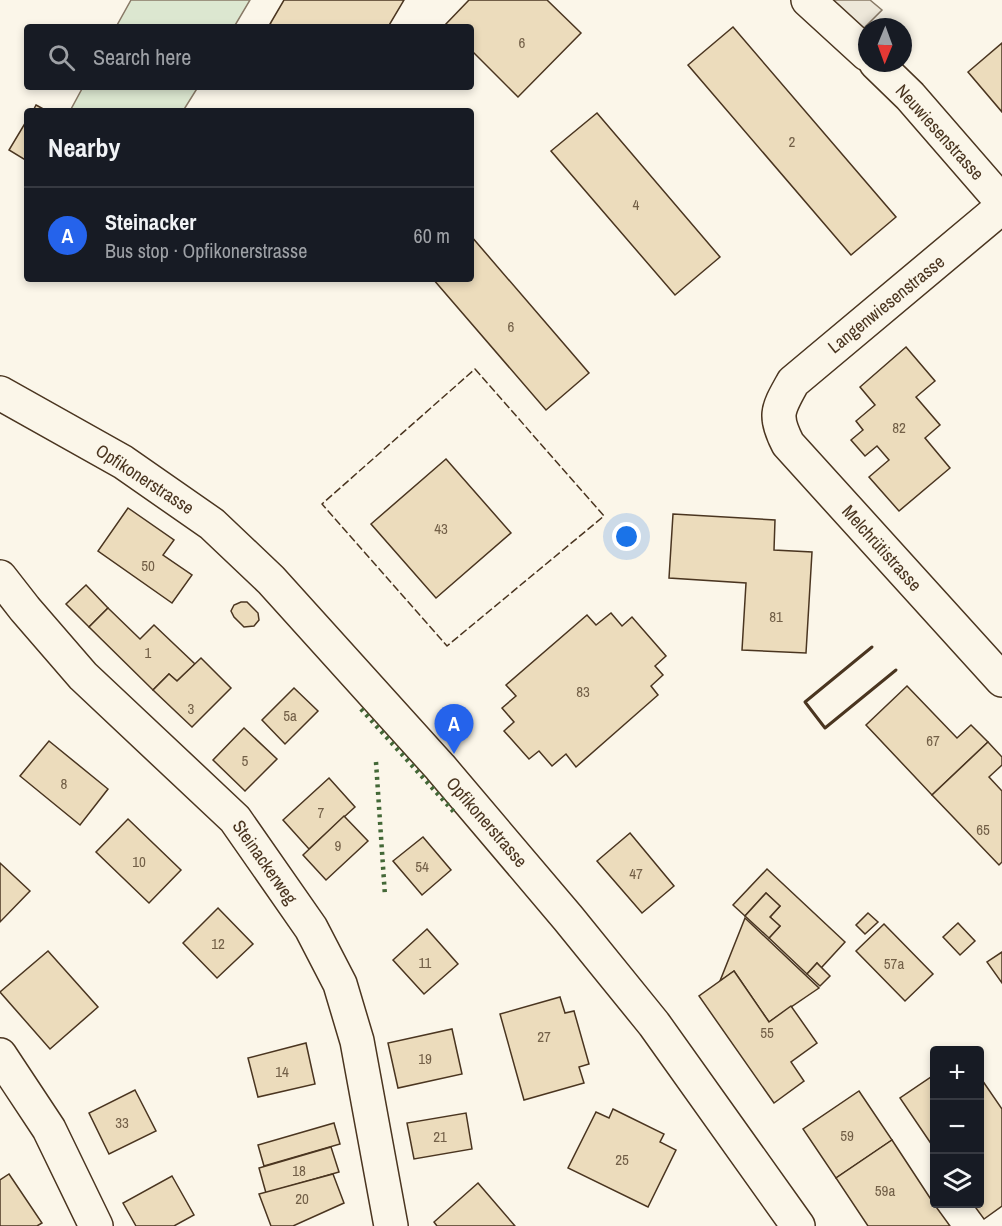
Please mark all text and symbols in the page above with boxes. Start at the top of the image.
north arrow [858,18,912,72]
search box [24,24,474,90]
house number: 6 [519,32,526,53]
icon: search [45,41,78,74]
text: Search here [93,42,191,72]
street label: Neuwiesenstrasse [890,79,990,185]
text: Nearby [48,130,120,165]
house number: 2 [789,131,796,152]
house number: 4 [633,194,640,215]
text: Steinacker [105,207,196,237]
text: A [62,222,73,249]
text: 60 m [414,222,450,249]
text: Bus stop · Opfikonerstrasse [105,237,307,264]
street label: Langenwiesenstrasse [822,249,950,359]
house number: 6 [508,316,515,337]
house number: 82 [892,417,906,438]
street label: Opfikonerstrasse [91,438,199,520]
street label: Melchrütistrasse [836,499,928,597]
house number: 43 [434,518,448,539]
your location [612,522,641,551]
house number: 50 [141,555,155,576]
house number: 81 [769,606,783,627]
house number: 1 [145,642,152,663]
house number: 83 [576,681,590,702]
house number: 3 [188,698,195,719]
pin: A [434,704,474,754]
house number: 5a [283,705,297,726]
house number: 67 [926,730,940,751]
house number: 5 [242,750,249,771]
street label: Opfikonerstrasse [441,771,533,873]
house number: 8 [61,773,68,794]
house number: 7 [318,802,325,823]
street label: Steinackerweg [227,815,304,910]
house number: 65 [976,819,990,840]
house number: 9 [335,835,342,856]
house number: 10 [132,851,146,872]
house number: 54 [415,856,429,877]
house number: 47 [629,863,643,884]
house number: 12 [211,933,225,954]
house number: 11 [419,952,432,973]
house number: 57a [884,953,904,974]
house number: 55 [760,1022,774,1043]
house number: 27 [537,1026,551,1047]
map controls [930,1046,984,1208]
button: + [930,1046,984,1100]
house number: 19 [418,1048,432,1069]
house number: 14 [275,1061,289,1082]
button: − [930,1100,984,1154]
house number: 33 [115,1112,129,1133]
house number: 59 [840,1125,854,1146]
house number: 21 [433,1126,447,1147]
house number: 25 [615,1149,629,1170]
button: layers [930,1154,984,1208]
house number: 18 [292,1160,306,1181]
house number: 59a [875,1180,895,1201]
house number: 20 [295,1188,309,1209]

